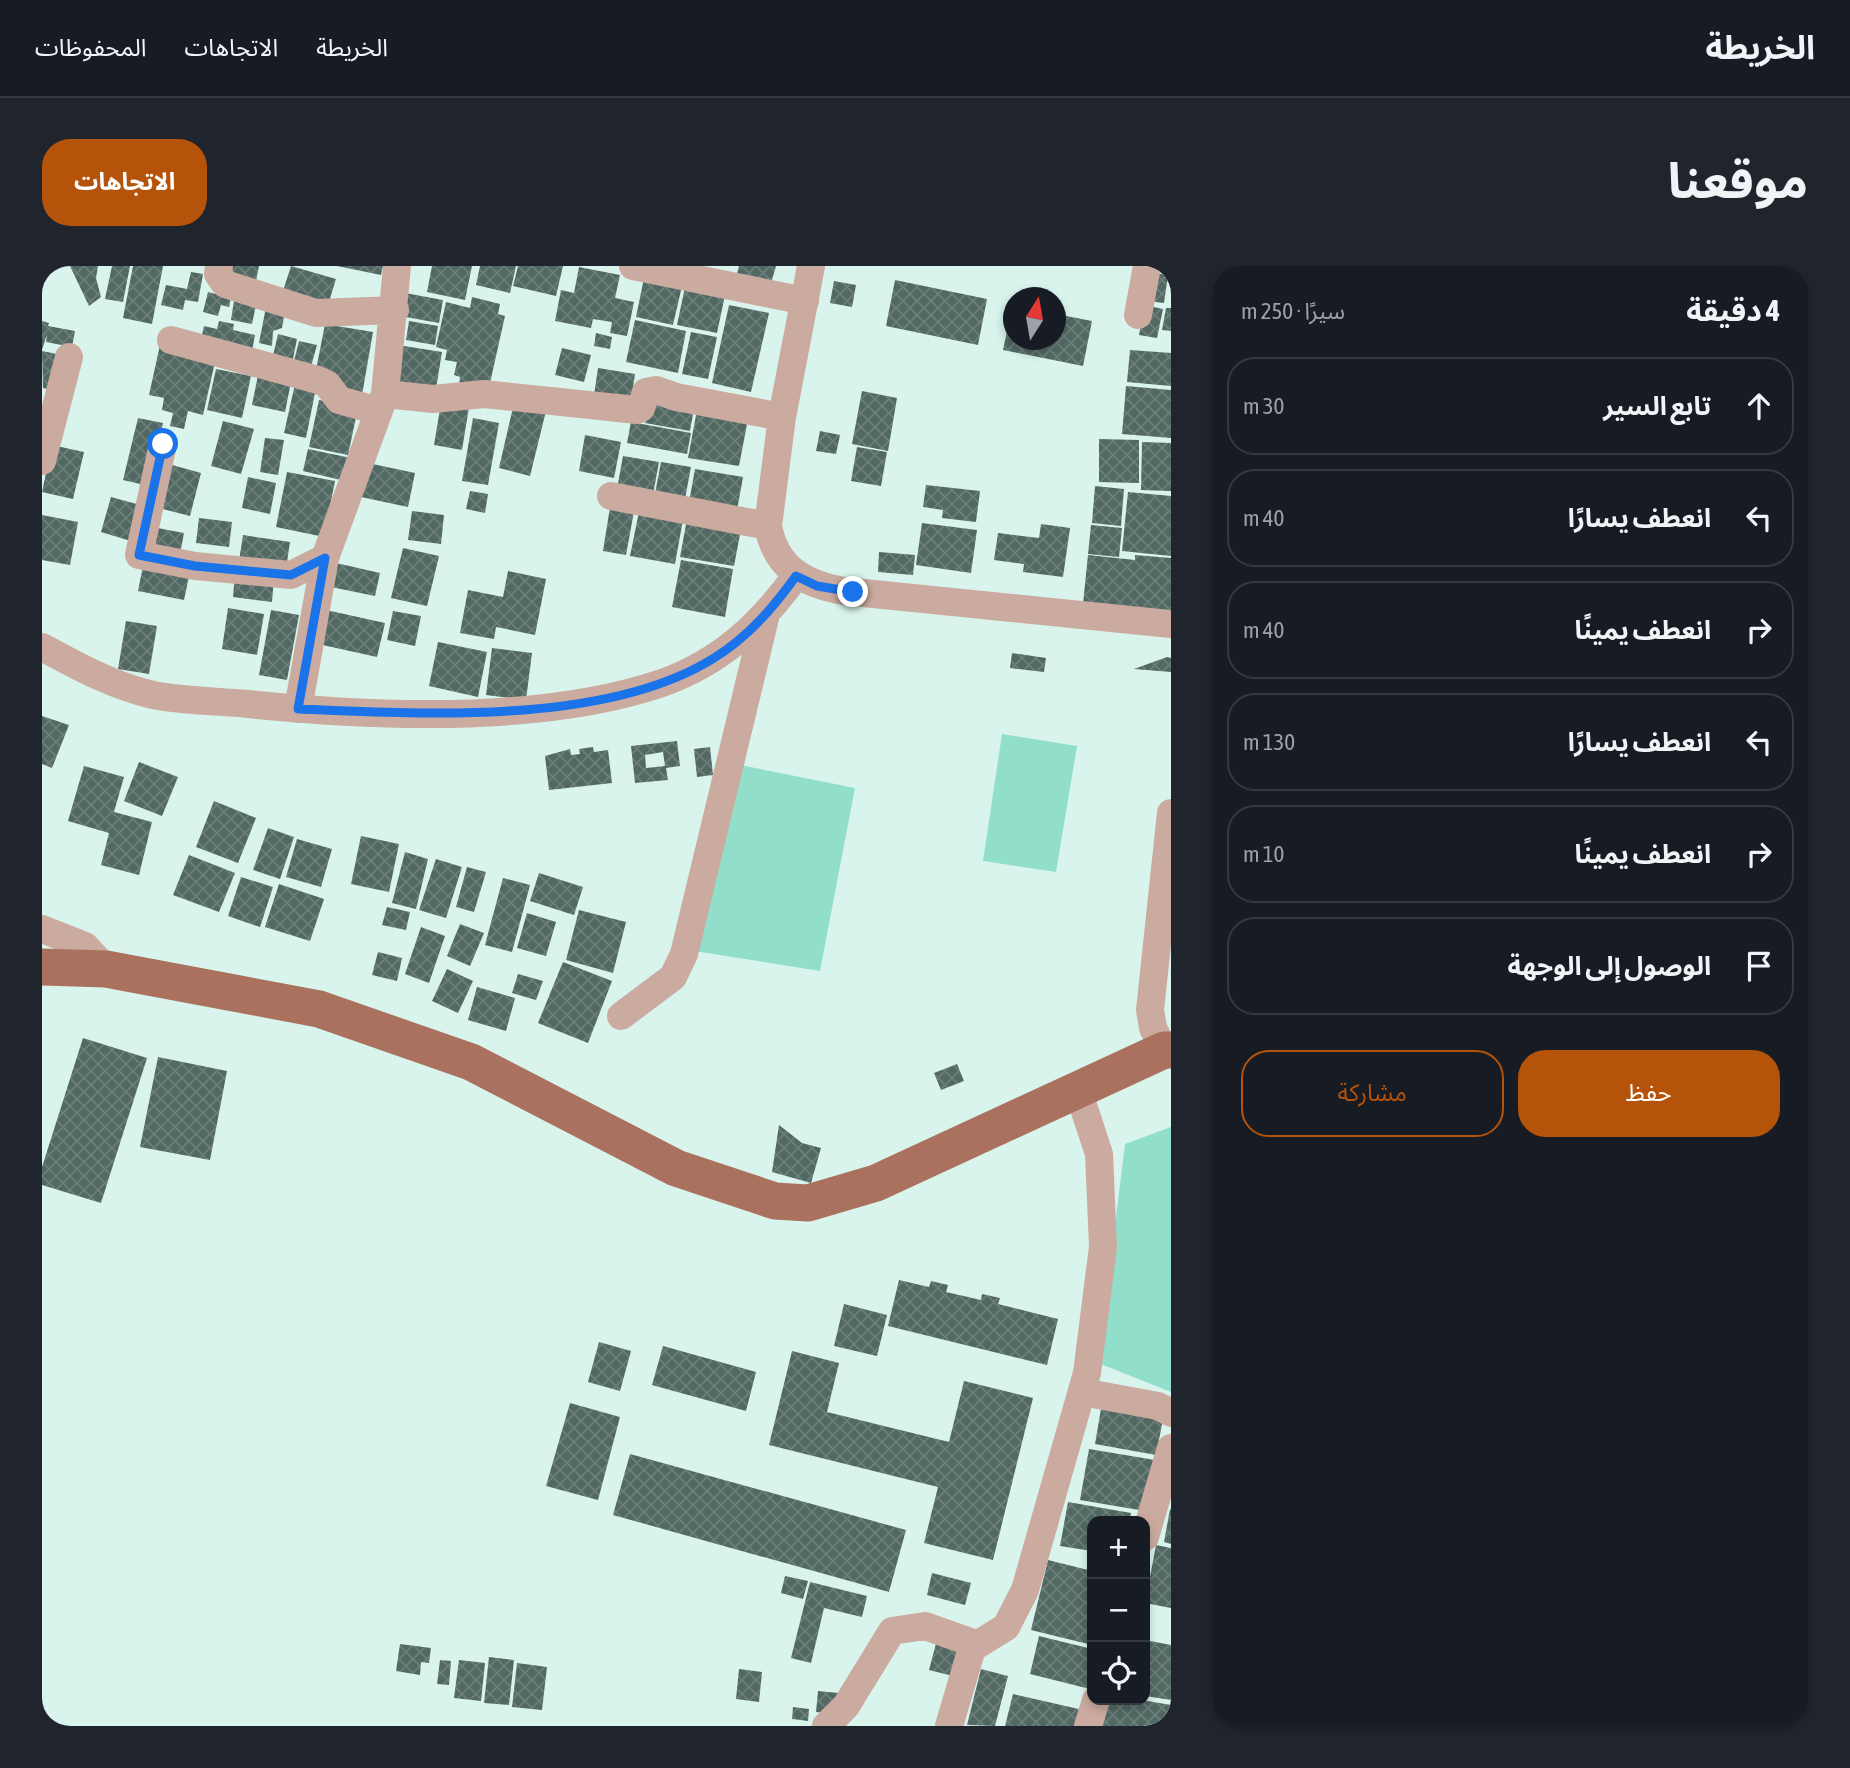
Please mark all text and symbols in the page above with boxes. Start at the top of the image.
text: الخريطة [1705,28,1815,66]
text: المحفوظات [35,34,146,61]
text: الاتجاهات [184,34,278,61]
text: الخريطة [316,34,388,61]
button: الاتجاهات [42,139,207,226]
text: موقعنا [1668,152,1808,208]
north arrow [1003,287,1066,350]
text: 4 دقيقة [1686,293,1780,327]
text: سيرًا · 250 m [1241,298,1345,324]
icon: ahead [1740,387,1778,425]
text: تابع السير [1603,391,1711,421]
text: 30 m [1243,393,1284,419]
route start [147,428,178,459]
icon: left [1740,499,1778,537]
text: انعطف يسارًا [1568,503,1711,533]
text: 40 m [1243,505,1284,531]
route end [837,576,868,607]
icon: right [1740,611,1778,649]
text: انعطف يمينًا [1574,615,1711,645]
text: 40 m [1243,617,1284,643]
icon: left [1740,723,1778,761]
text: انعطف يسارًا [1568,727,1711,757]
text: 130 m [1243,729,1295,755]
icon: right [1740,835,1778,873]
text: انعطف يمينًا [1574,839,1711,869]
text: 10 m [1243,841,1284,867]
icon: arrive [1740,947,1778,985]
text: الوصول إلى الوجهة [1508,951,1711,981]
button: مشاركة [1241,1050,1504,1137]
button: حفظ [1518,1050,1780,1137]
map controls [1087,1516,1150,1705]
button: + [1087,1516,1150,1579]
button: − [1087,1579,1150,1642]
button: locate [1087,1642,1150,1705]

